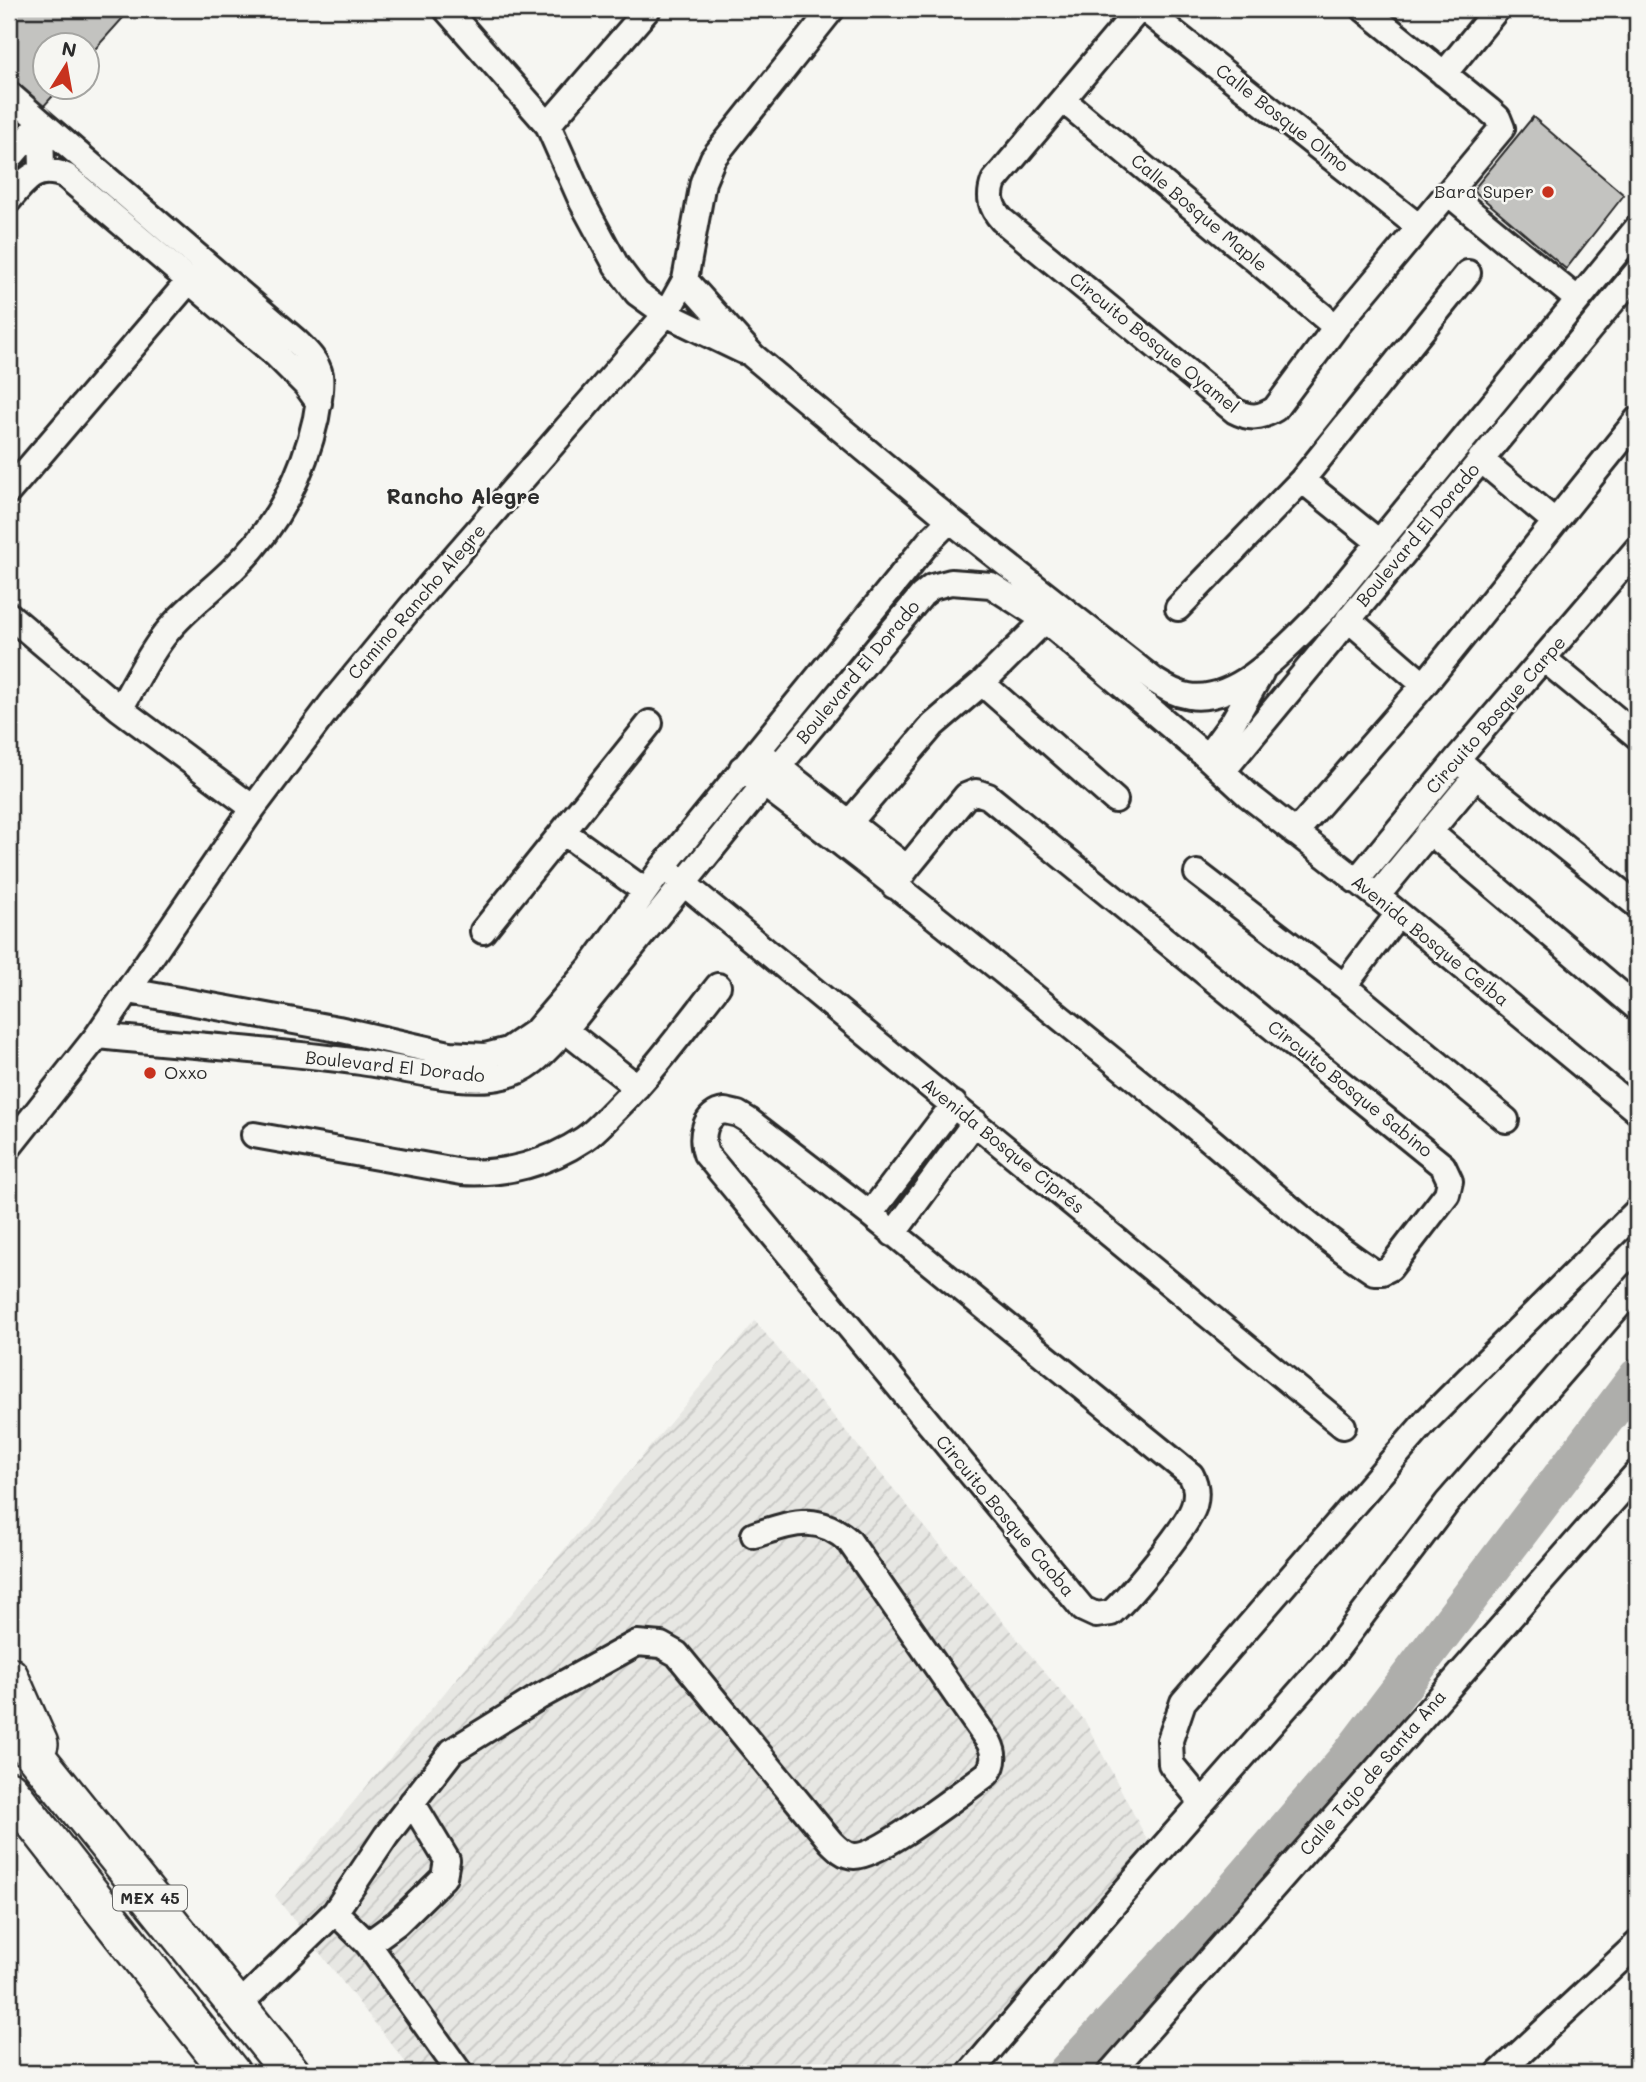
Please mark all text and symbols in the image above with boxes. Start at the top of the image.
north arrow [32,32,102,102]
text: N [60,35,79,62]
street label: Calle Bosque Olmo [1211,58,1354,177]
street label: Calle Bosque Maple [1126,148,1273,276]
place label: Bara Super [1434,179,1534,203]
marker: Bara Super [1540,184,1556,200]
street label: Circuito Bosque Oyamel [1065,266,1244,418]
street label: Boulevard El Dorado [1350,457,1485,611]
district label: Rancho Alegre [386,482,540,509]
street label: Camino Rancho Alegre [342,518,491,684]
street label: Boulevard El Dorado [790,594,925,748]
street label: Circuito Bosque Carpe [1420,630,1571,798]
street label: Avenida Bosque Ceiba [1347,869,1514,1011]
street label: Circuito Bosque Sabino [1263,1014,1438,1162]
street label: Boulevard El Dorado [304,1045,486,1087]
place label: Oxxo [164,1060,208,1084]
marker: Oxxo [142,1065,158,1081]
street label: Avenida Bosque Ciprés [917,1072,1090,1218]
street label: Circuito Bosque Caoba [931,1430,1081,1601]
street label: Calle Tajo de Santa Ana [1294,1685,1451,1860]
road number: MEX 45 [113,1886,187,1910]

